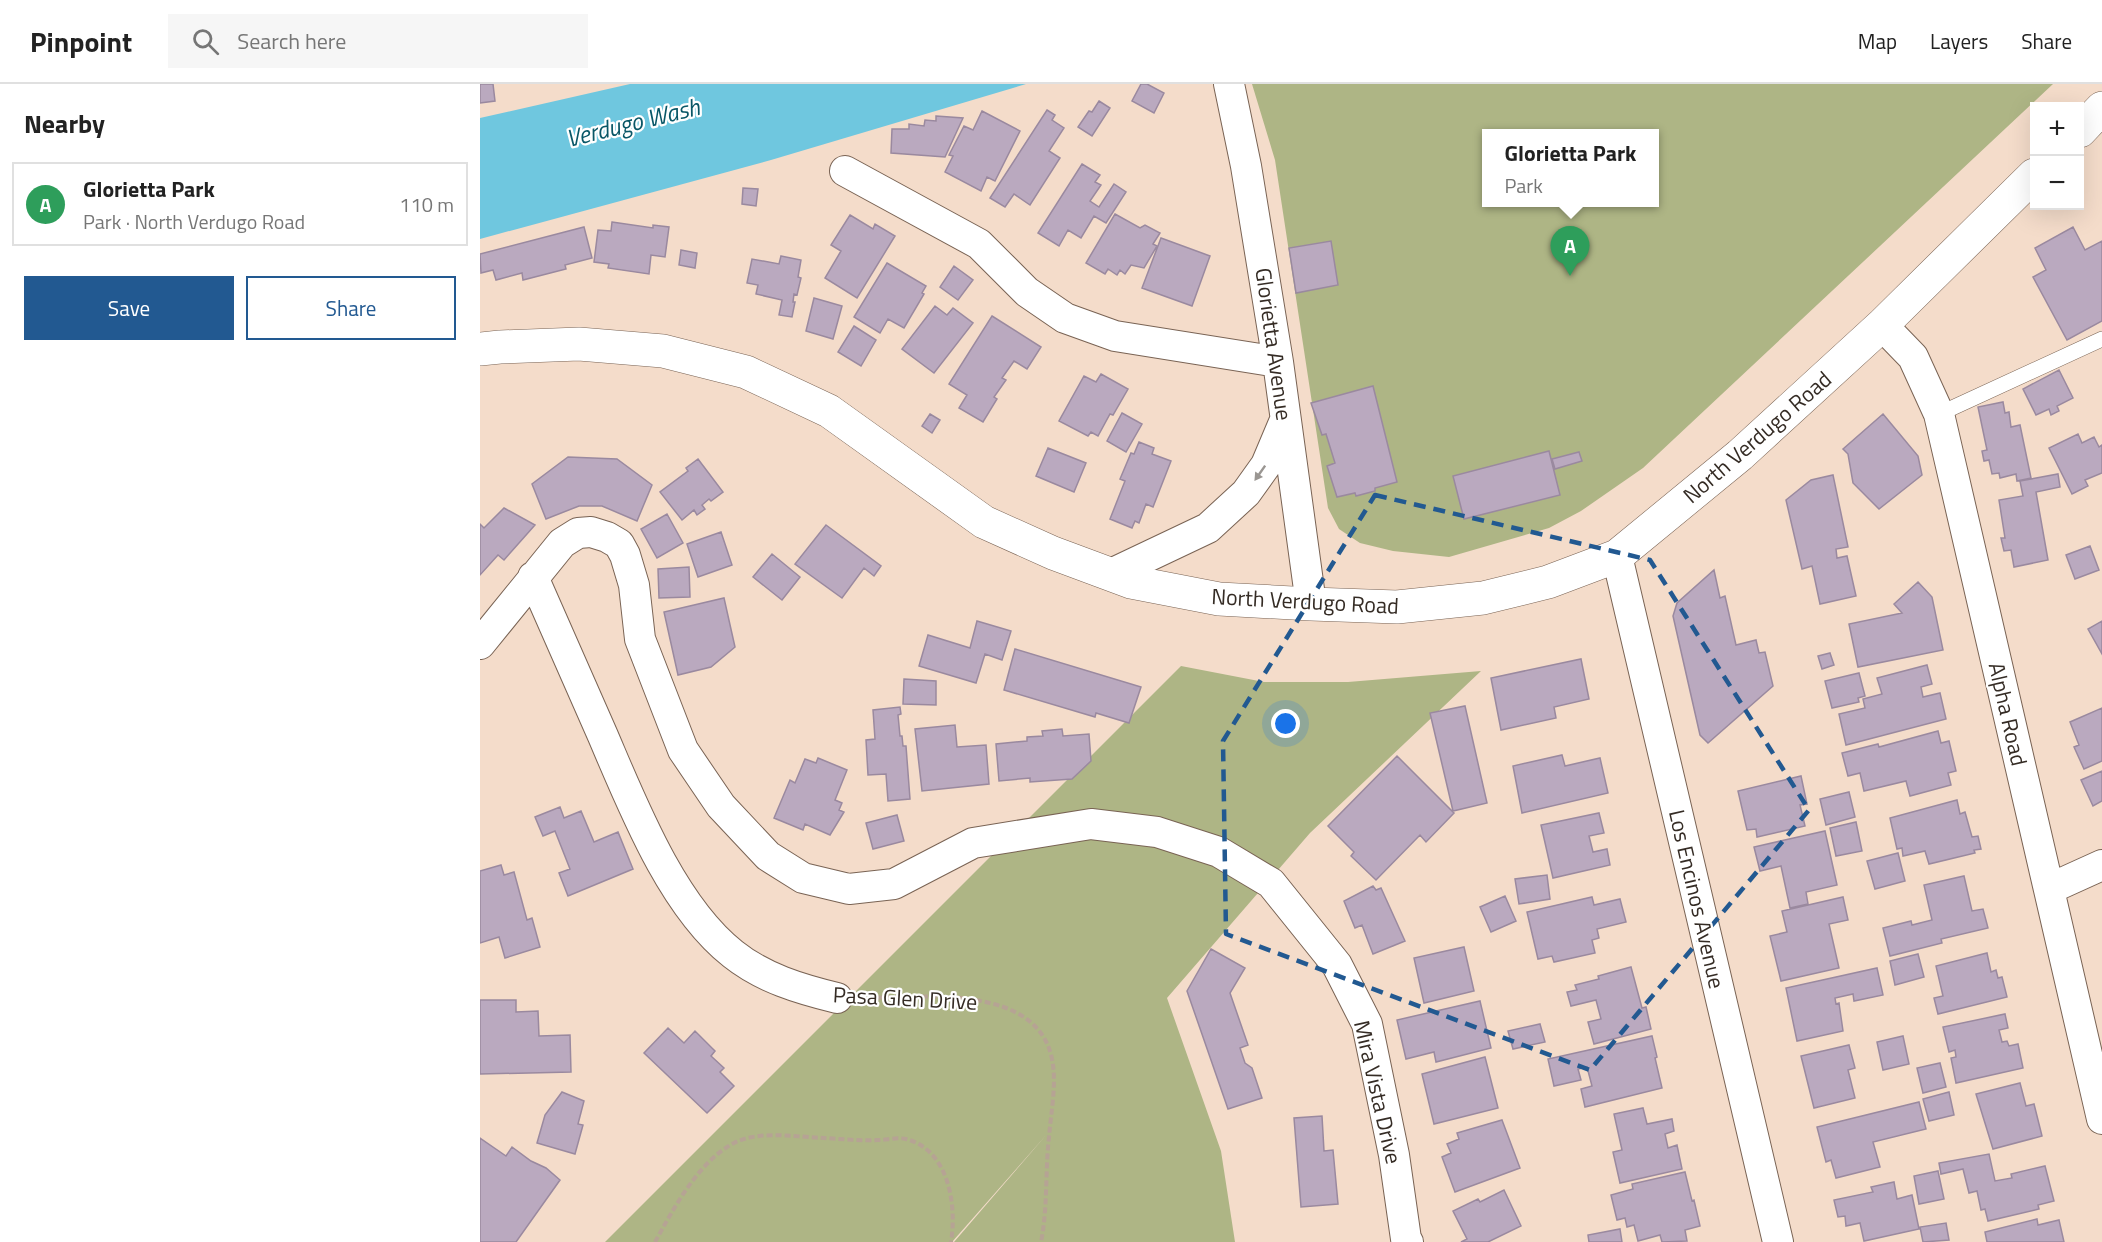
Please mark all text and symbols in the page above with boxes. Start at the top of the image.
search box [168,14,588,68]
text: Pinpoint [30,20,132,63]
text: Search here [237,24,346,58]
icon: search [189,25,222,58]
text: Map [1858,25,1897,57]
text: Layers [1930,25,1988,57]
text: Share [2021,25,2072,57]
water label: Verdugo Wash [562,88,704,156]
map controls [2030,102,2084,210]
button: + [2030,102,2084,156]
text: Nearby [24,104,105,143]
popup [1482,129,1659,207]
text: Glorietta Park [1505,136,1636,170]
button: − [2030,156,2084,210]
text: Park [1505,170,1543,201]
text: Glorietta Park [83,172,215,206]
text: A [39,189,52,220]
text: 110 m [399,189,454,220]
text: Park · North Verdugo Road [83,206,305,237]
pin: A [1550,226,1590,276]
street label: Glorietta Avenue [1246,265,1302,423]
button: Save [24,276,234,340]
button: Share [246,276,456,340]
street label: North Verdugo Road [1675,363,1839,511]
one-way arrow [1254,464,1266,480]
street label: North Verdugo Road [1210,579,1400,623]
street label: Alpha Road [1980,659,2036,769]
your location [1271,709,1300,738]
street label: Los Encinos Avenue [1660,806,1734,992]
street label: Pasa Glen Drive [832,977,978,1019]
street label: Mira Vista Drive [1345,1017,1411,1167]

